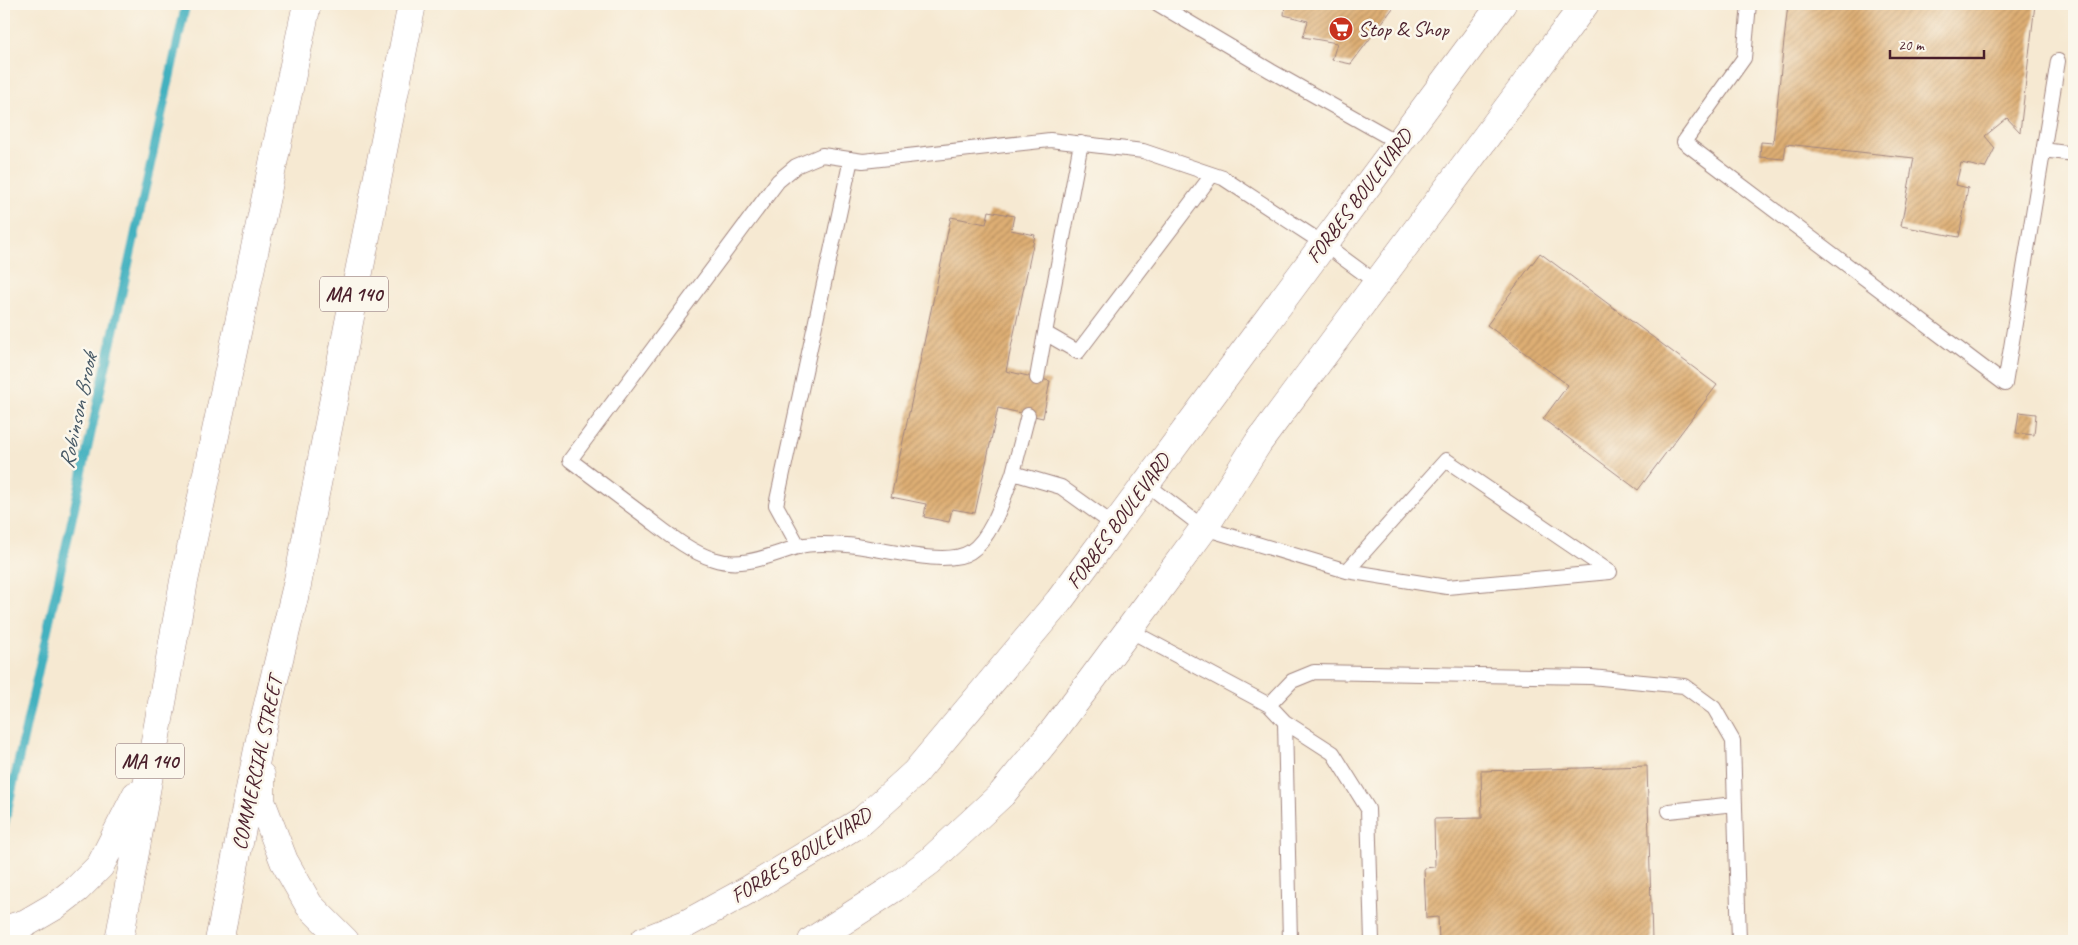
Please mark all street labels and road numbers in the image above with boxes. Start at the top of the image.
street label: FORBES BOULEVARD [1300,122,1419,268]
road number: MA 140 [320,276,388,312]
street label: FORBES BOULEVARD [1060,447,1177,594]
street label: COMMERCIAL STREET [226,670,289,852]
road number: MA 140 [116,744,184,778]
street label: FORBES BOULEVARD [726,800,878,909]

